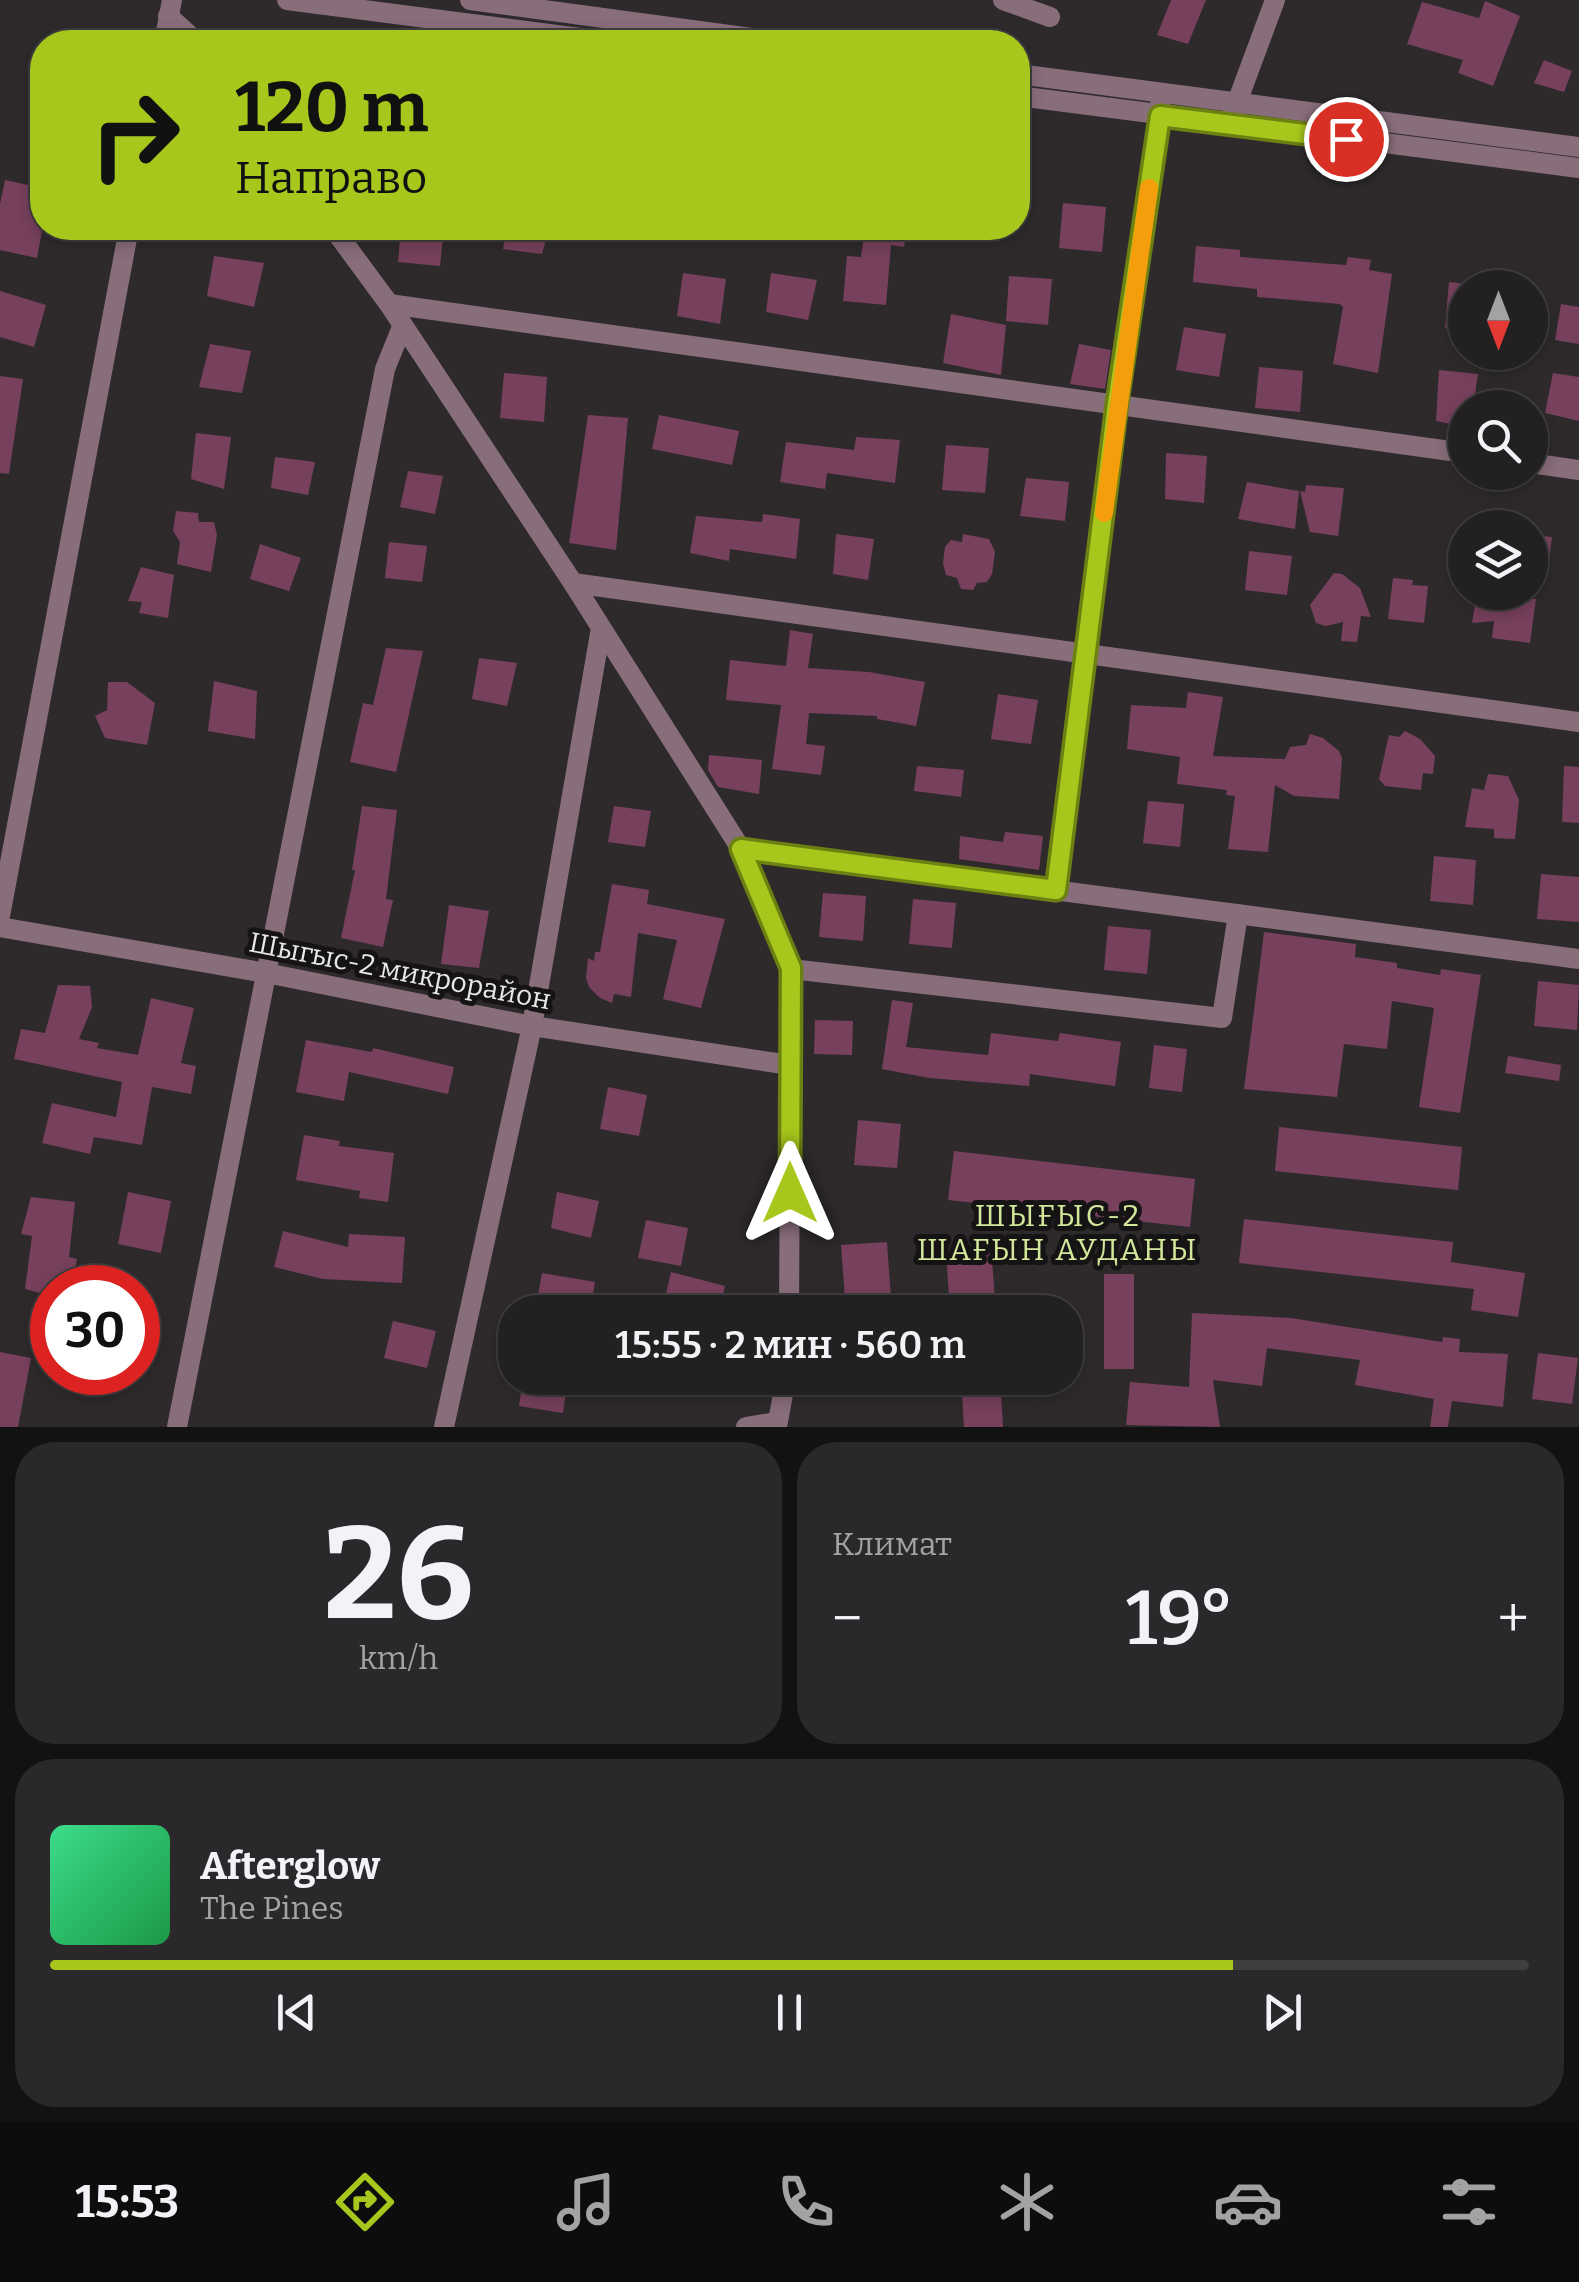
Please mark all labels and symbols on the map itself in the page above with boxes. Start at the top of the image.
pin [1304,97,1389,182]
north arrow [1448,270,1548,370]
street label: Шыгыс-2 микрорайон [246,926,554,1016]
position arrow [738,1141,842,1245]
district label: ШЫҒЫС-2 ШАҒЫН АУДАНЫ [917,1198,1199,1268]
speed limit sign: 30 [30,1265,160,1395]

